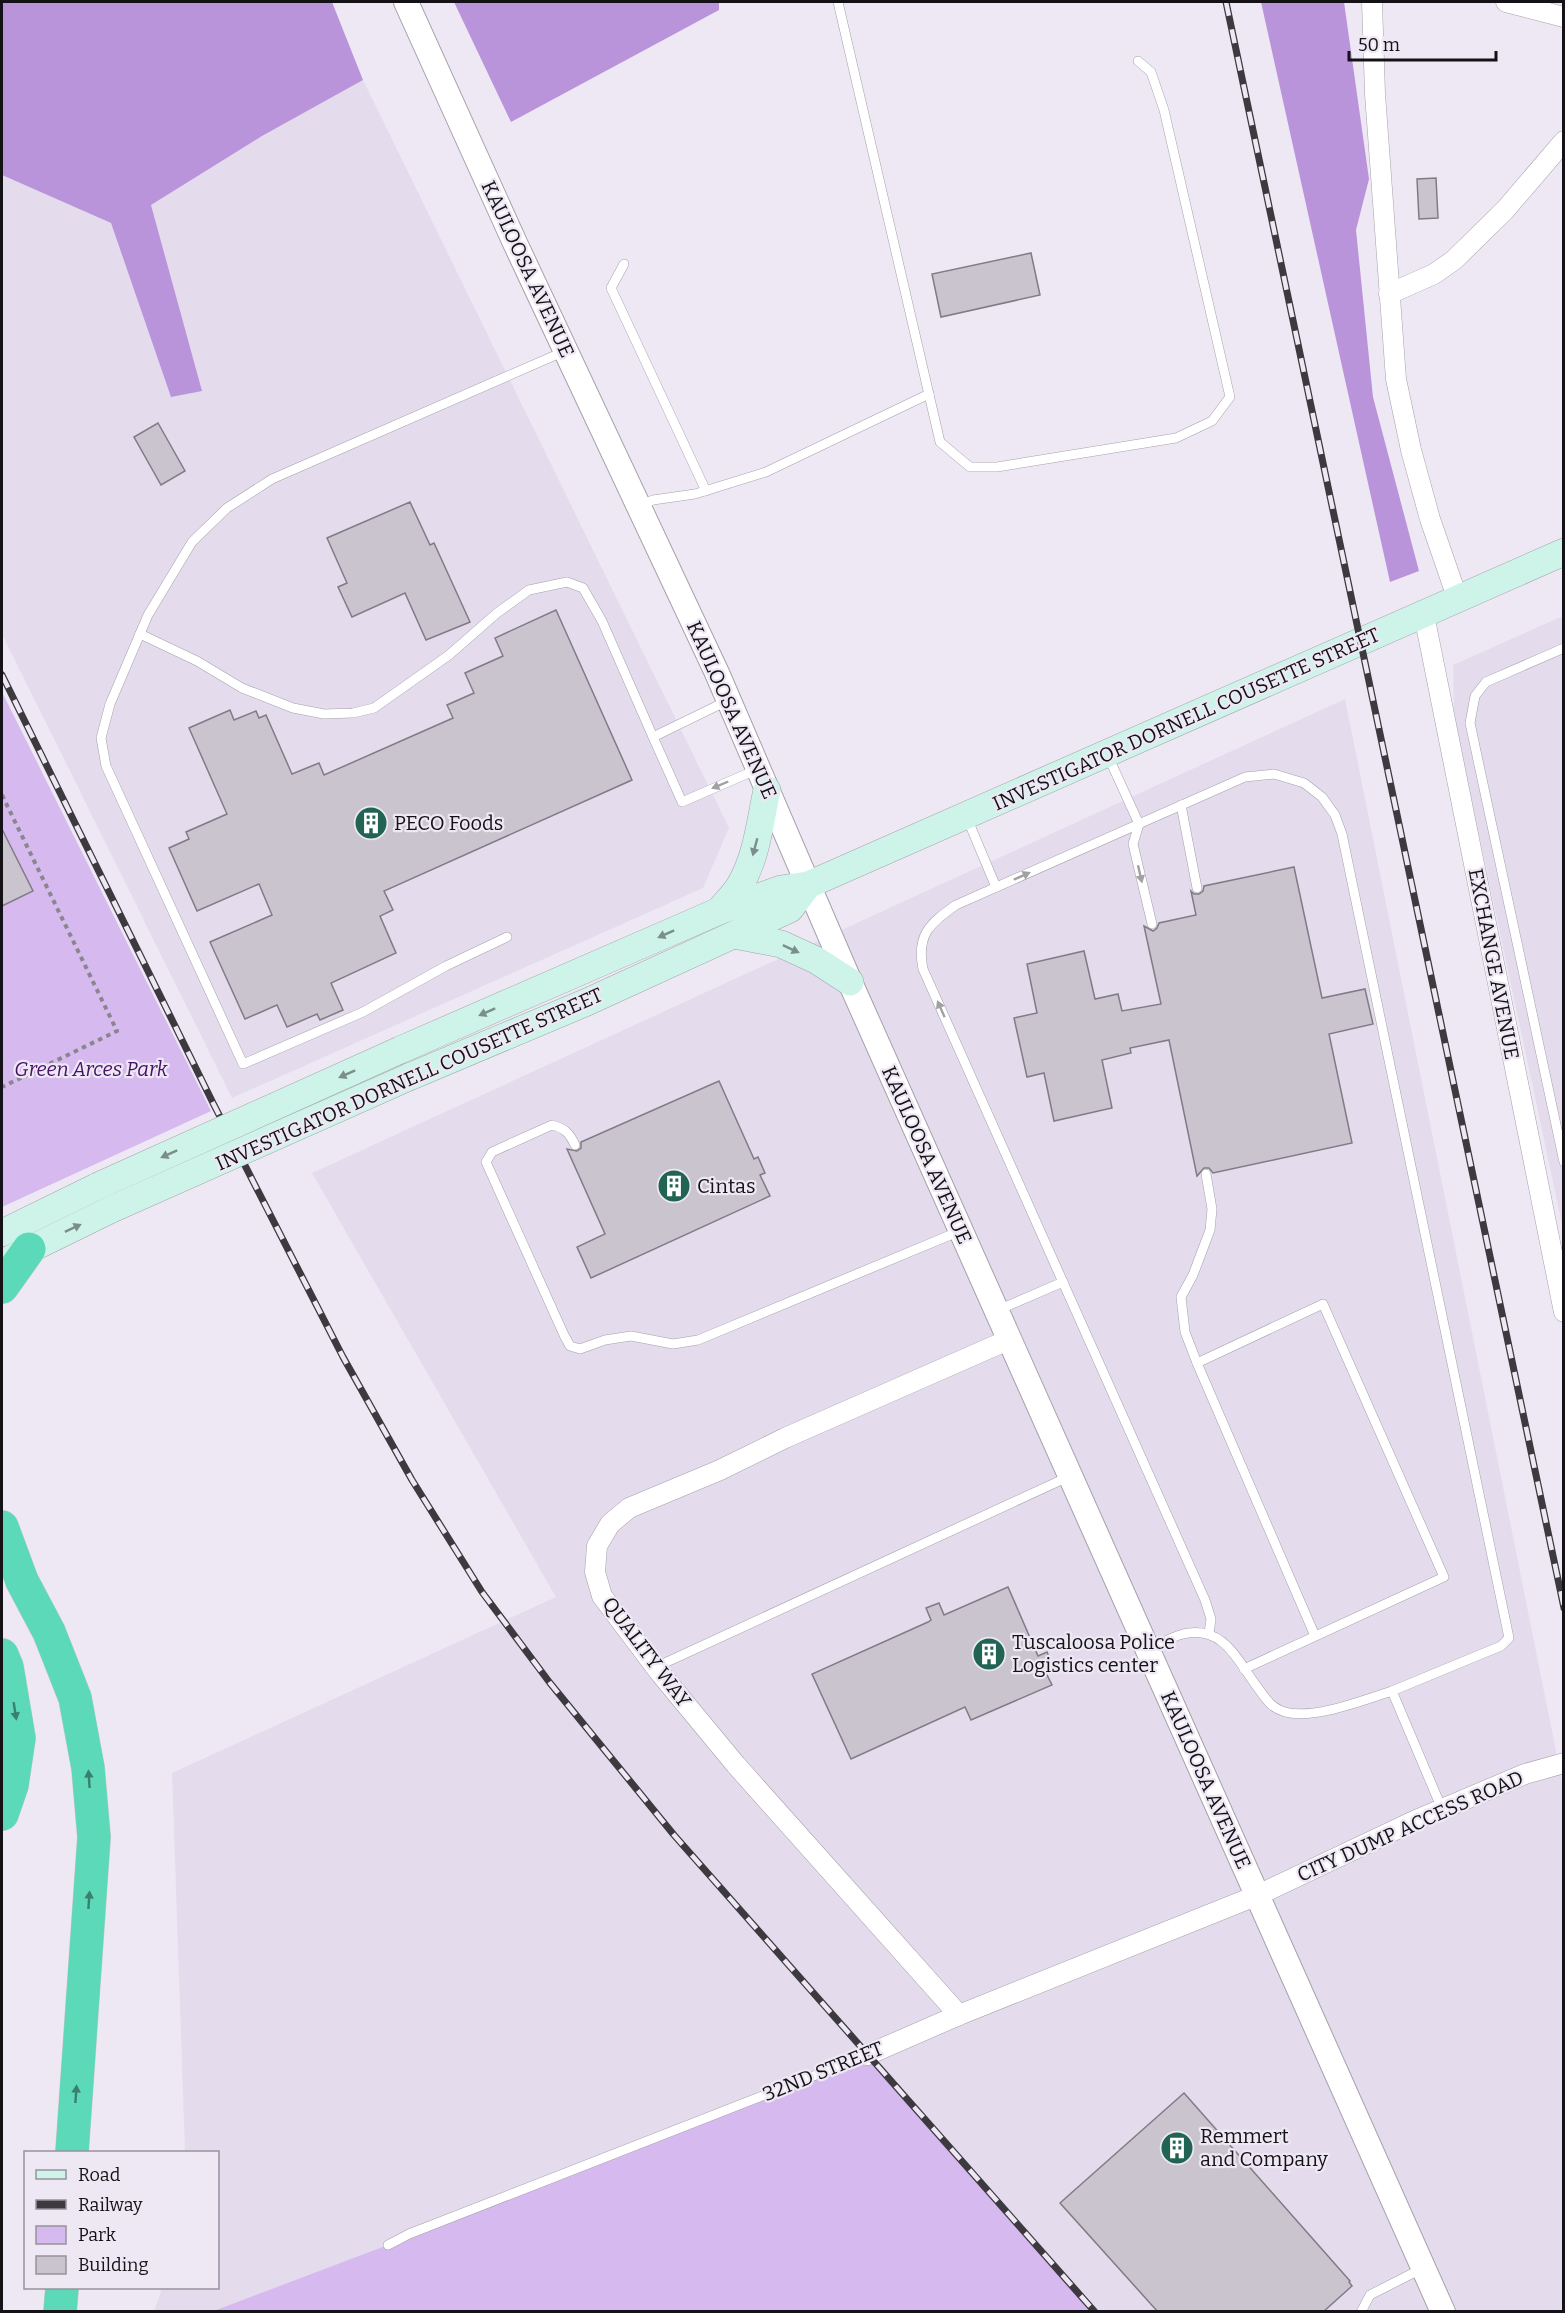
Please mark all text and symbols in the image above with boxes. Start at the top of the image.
scale bar [1349,24,1496,62]
text: 50 m [1358,34,1400,56]
street label: KAULOOSA AVENUE [477,177,579,361]
street label: KAULOOSA AVENUE [682,617,782,803]
street label: INVESTIGATOR DORNELL COUSETTE STREET [989,622,1383,816]
one-way arrow [712,781,729,790]
building icon: PECO Foods [353,805,389,841]
place label: PECO Foods [394,811,503,835]
one-way arrow [749,838,759,856]
one-way arrow [1136,865,1146,883]
street label: EXCHANGE AVENUE [1464,866,1524,1062]
one-way arrow [1014,871,1031,880]
one-way arrow [656,929,674,939]
one-way arrow [782,944,799,953]
street label: INVESTIGATOR DORNELL COUSETTE STREET [212,982,606,1176]
one-way arrow [936,1000,945,1017]
one-way arrow [479,1008,496,1017]
park label: Green Arces Park [14,1057,168,1081]
street label: KAULOOSA AVENUE [877,1062,977,1248]
one-way arrow [338,1070,355,1079]
one-way arrow [160,1150,178,1160]
building icon: Cintas [656,1168,692,1204]
place label: Cintas [697,1174,755,1198]
one-way arrow [64,1223,81,1232]
street label: QUALITY WAY [598,1592,696,1712]
place label: Tuscaloosa Police Logistics center [1012,1630,1175,1677]
building icon: Tuscaloosa Police Logistics center [971,1636,1007,1672]
street label: KAULOOSA AVENUE [1156,1687,1256,1873]
one-way arrow [10,1702,19,1721]
street label: CITY DUMP ACCESS ROAD [1293,1765,1527,1887]
one-way arrow [84,1769,94,1788]
one-way arrow [84,1890,94,1909]
street label: 32ND STREET [759,2036,887,2106]
one-way arrow [72,2085,81,2104]
place label: Remmert and Company [1200,2124,1328,2171]
building icon: Remmert and Company [1159,2130,1195,2166]
legend [24,2151,219,2289]
text: Road [78,2164,121,2186]
text: Railway [78,2194,143,2216]
text: Park [78,2224,117,2246]
text: Building [78,2254,149,2276]

